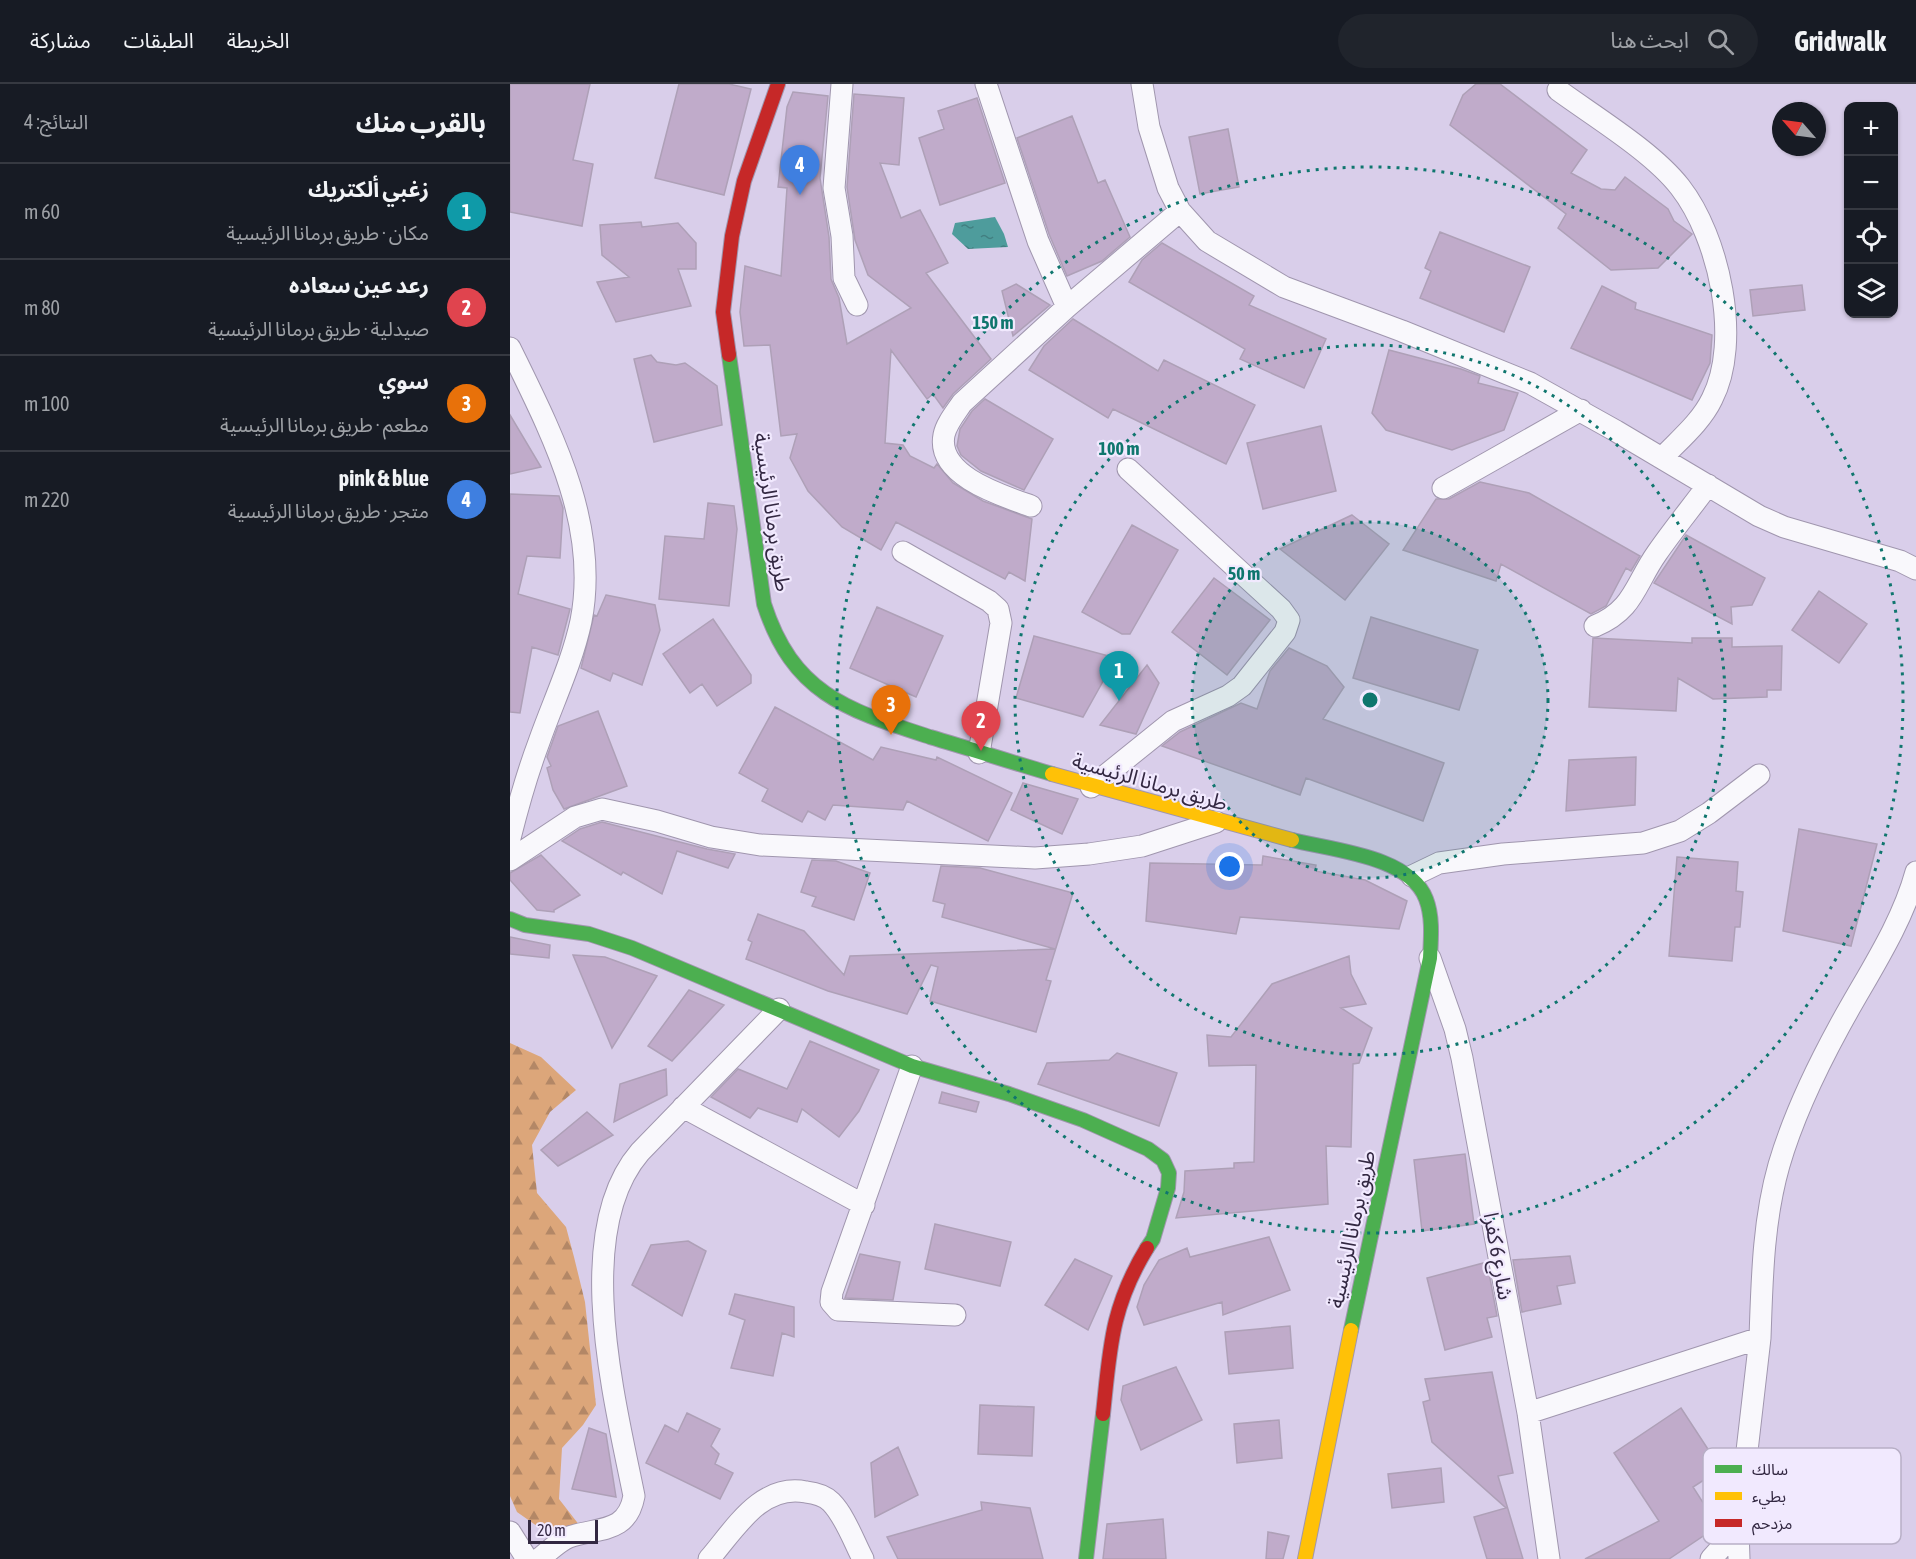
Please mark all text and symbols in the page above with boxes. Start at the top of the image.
search box [1338,14,1758,68]
icon: search [1704,25,1737,58]
text: Gridwalk [1794,25,1886,57]
text: ابحث هنا [1610,27,1689,53]
text: مشاركة [30,28,91,52]
text: الطبقات [124,28,194,52]
text: الخريطة [227,28,290,52]
north arrow [1772,102,1826,156]
map controls [1844,102,1898,318]
button: + [1844,102,1898,156]
text: بالقرب منك [356,108,486,138]
text: النتائج: 4 [24,110,88,133]
pin: 4 [780,146,820,195]
button: − [1844,156,1898,210]
text: زغبي ألكتريك [308,176,429,202]
text: 60 m [24,200,60,223]
text: 1 [462,200,471,223]
button: locate [1844,210,1898,264]
text: مكان · طريق برمانا الرئيسية [226,221,429,244]
button: layers [1844,264,1898,318]
text: رعد عين سعاده [289,272,429,298]
text: 80 m [24,296,60,319]
text: 2 [462,296,471,319]
text: 150 m [973,312,1013,333]
text: صيدلية · طريق برمانا الرئيسية [208,317,429,340]
text: سوي [379,368,429,394]
text: 100 m [24,392,69,415]
text: 3 [462,392,471,415]
text: مطعم · طريق برمانا الرئيسية [220,413,429,436]
street label: طريق برمانا الرئيسية [748,431,796,593]
text: 100 m [1099,438,1139,459]
text: pink & blue [339,465,429,491]
text: 220 m [24,488,69,511]
text: 4 [462,488,471,511]
text: متجر · طريق برمانا الرئيسية [228,499,429,522]
text: 50 m [1228,563,1260,584]
pin: 1 [1100,652,1138,701]
pin: 3 [872,686,910,735]
centre of rings [1360,690,1380,710]
pin: 2 [962,702,1000,751]
street label: طريق برمانا الرئيسية [1069,747,1230,817]
your location [1215,852,1244,881]
street label: طريق برمانا الرئيسية [1323,1148,1381,1310]
street label: شارع 6 كفرا [1476,1210,1518,1302]
legend [1703,1448,1901,1544]
text: سالك [1752,1460,1788,1478]
text: بطيء [1752,1487,1786,1509]
text: مزدحم [1752,1514,1792,1536]
scale bar [528,1517,598,1544]
text: 20 m [537,1521,566,1539]

